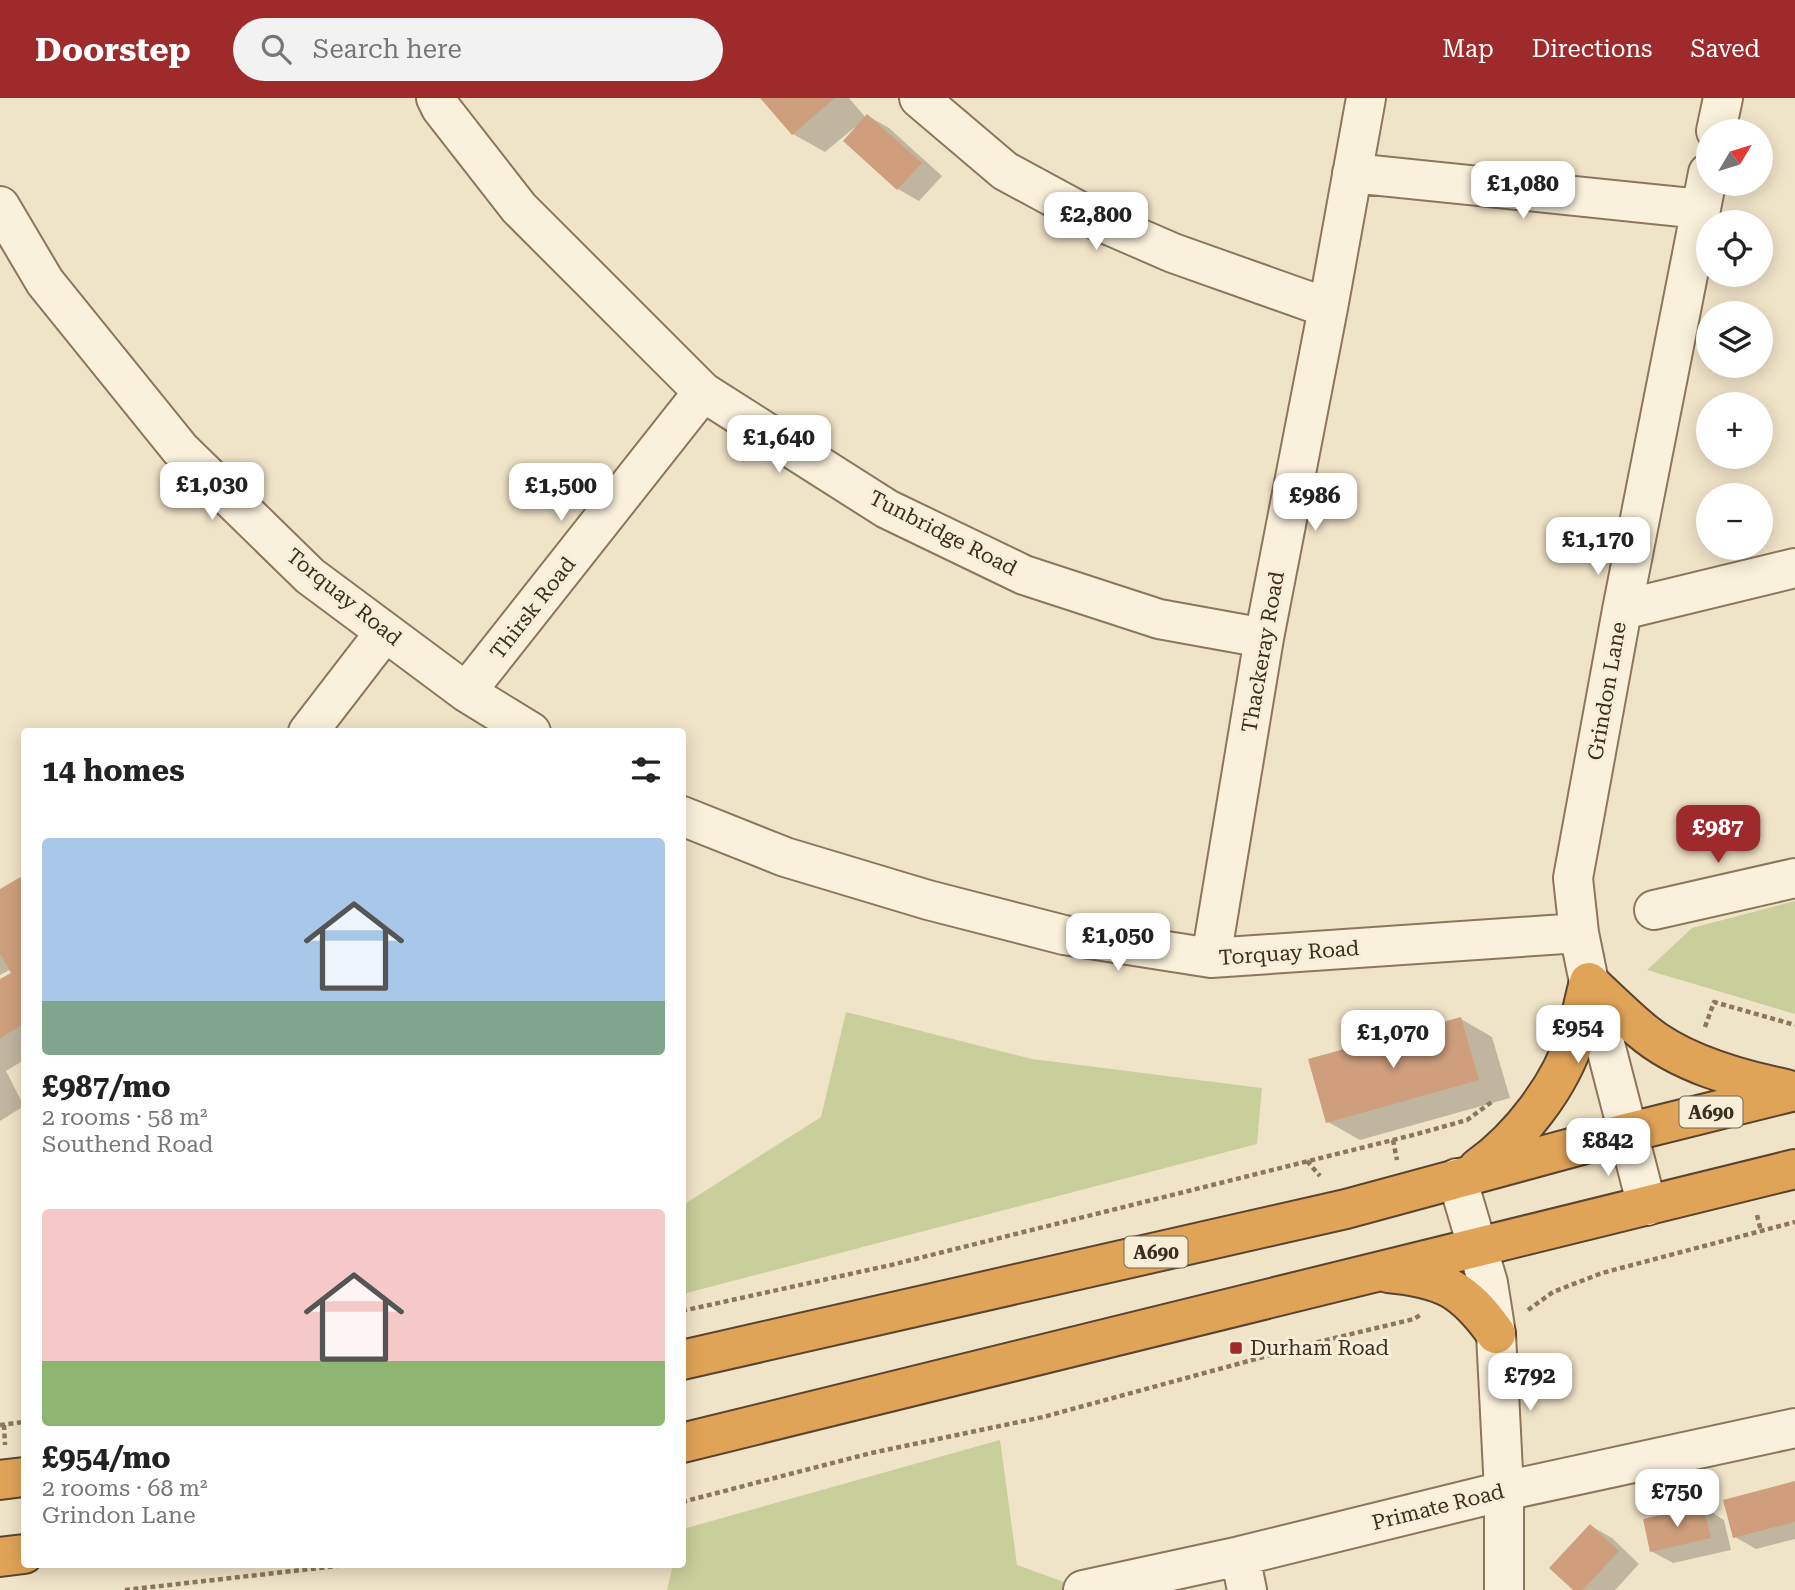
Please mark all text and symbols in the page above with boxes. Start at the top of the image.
search box [233,18,723,81]
text: Doorstep [35,30,191,69]
icon: search [257,30,295,68]
text: Search here [313,34,462,64]
text: Map [1442,35,1494,63]
text: Directions [1532,35,1652,63]
text: Saved [1690,35,1760,63]
north arrow [1696,119,1773,196]
map controls [1696,119,1773,560]
pin: £1,080 [1466,162,1580,221]
text: £1,080 [1487,170,1559,197]
pin: £2,800 [1039,192,1153,252]
text: £2,800 [1060,201,1132,228]
button: locate [1696,210,1773,287]
button: layers [1696,301,1773,378]
button: + [1696,392,1773,469]
pin: £1,640 [722,416,836,475]
text: £1,640 [743,424,815,451]
pin: £1,030 [155,462,269,522]
pin: £1,500 [504,464,618,523]
text: £1,030 [176,471,248,498]
text: £1,500 [525,472,597,499]
pin: £986 [1274,474,1356,533]
text: £986 [1289,482,1341,509]
button: − [1696,483,1773,560]
street label: Tunbridge Road [865,485,1021,581]
pin: £1,170 [1541,518,1655,577]
text: £1,170 [1562,526,1634,553]
street label: Torquay Road [282,543,407,651]
street label: Thirsk Road [486,552,581,664]
street label: Thackeray Road [1237,569,1289,735]
street label: Grindon Lane [1583,620,1631,762]
icon: filters [627,751,665,789]
text: 14 homes [42,753,185,788]
pin: £987 [1677,806,1759,865]
text: £987 [1692,814,1744,841]
icon: home [291,883,417,1009]
pin: £1,050 [1061,914,1175,973]
text: £1,050 [1082,922,1154,949]
street label: Torquay Road [1218,936,1361,970]
pin: £954 [1537,1006,1619,1065]
pin: £1,070 [1336,1010,1450,1070]
text: £954 [1552,1014,1604,1041]
text: £1,070 [1357,1019,1429,1046]
text: £987/mo [42,1069,171,1104]
road number: A690 [1680,1096,1742,1128]
text: 2 rooms · 58 m² [42,1104,208,1131]
pin: £842 [1567,1118,1649,1178]
text: £842 [1582,1127,1634,1154]
text: Southend Road [42,1131,213,1158]
road number: A690 [1124,1236,1188,1268]
icon: home [291,1254,417,1380]
place label: Durham Road [1250,1336,1390,1360]
marker: Durham Road [1228,1340,1244,1356]
pin: £792 [1489,1354,1571,1413]
text: £792 [1504,1362,1556,1389]
text: £954/mo [42,1440,171,1475]
pin: £750 [1636,1470,1718,1529]
text: 2 rooms · 68 m² [42,1475,208,1502]
text: £750 [1651,1478,1703,1505]
street label: Primate Road [1369,1479,1507,1535]
text: Grindon Lane [42,1502,196,1529]

